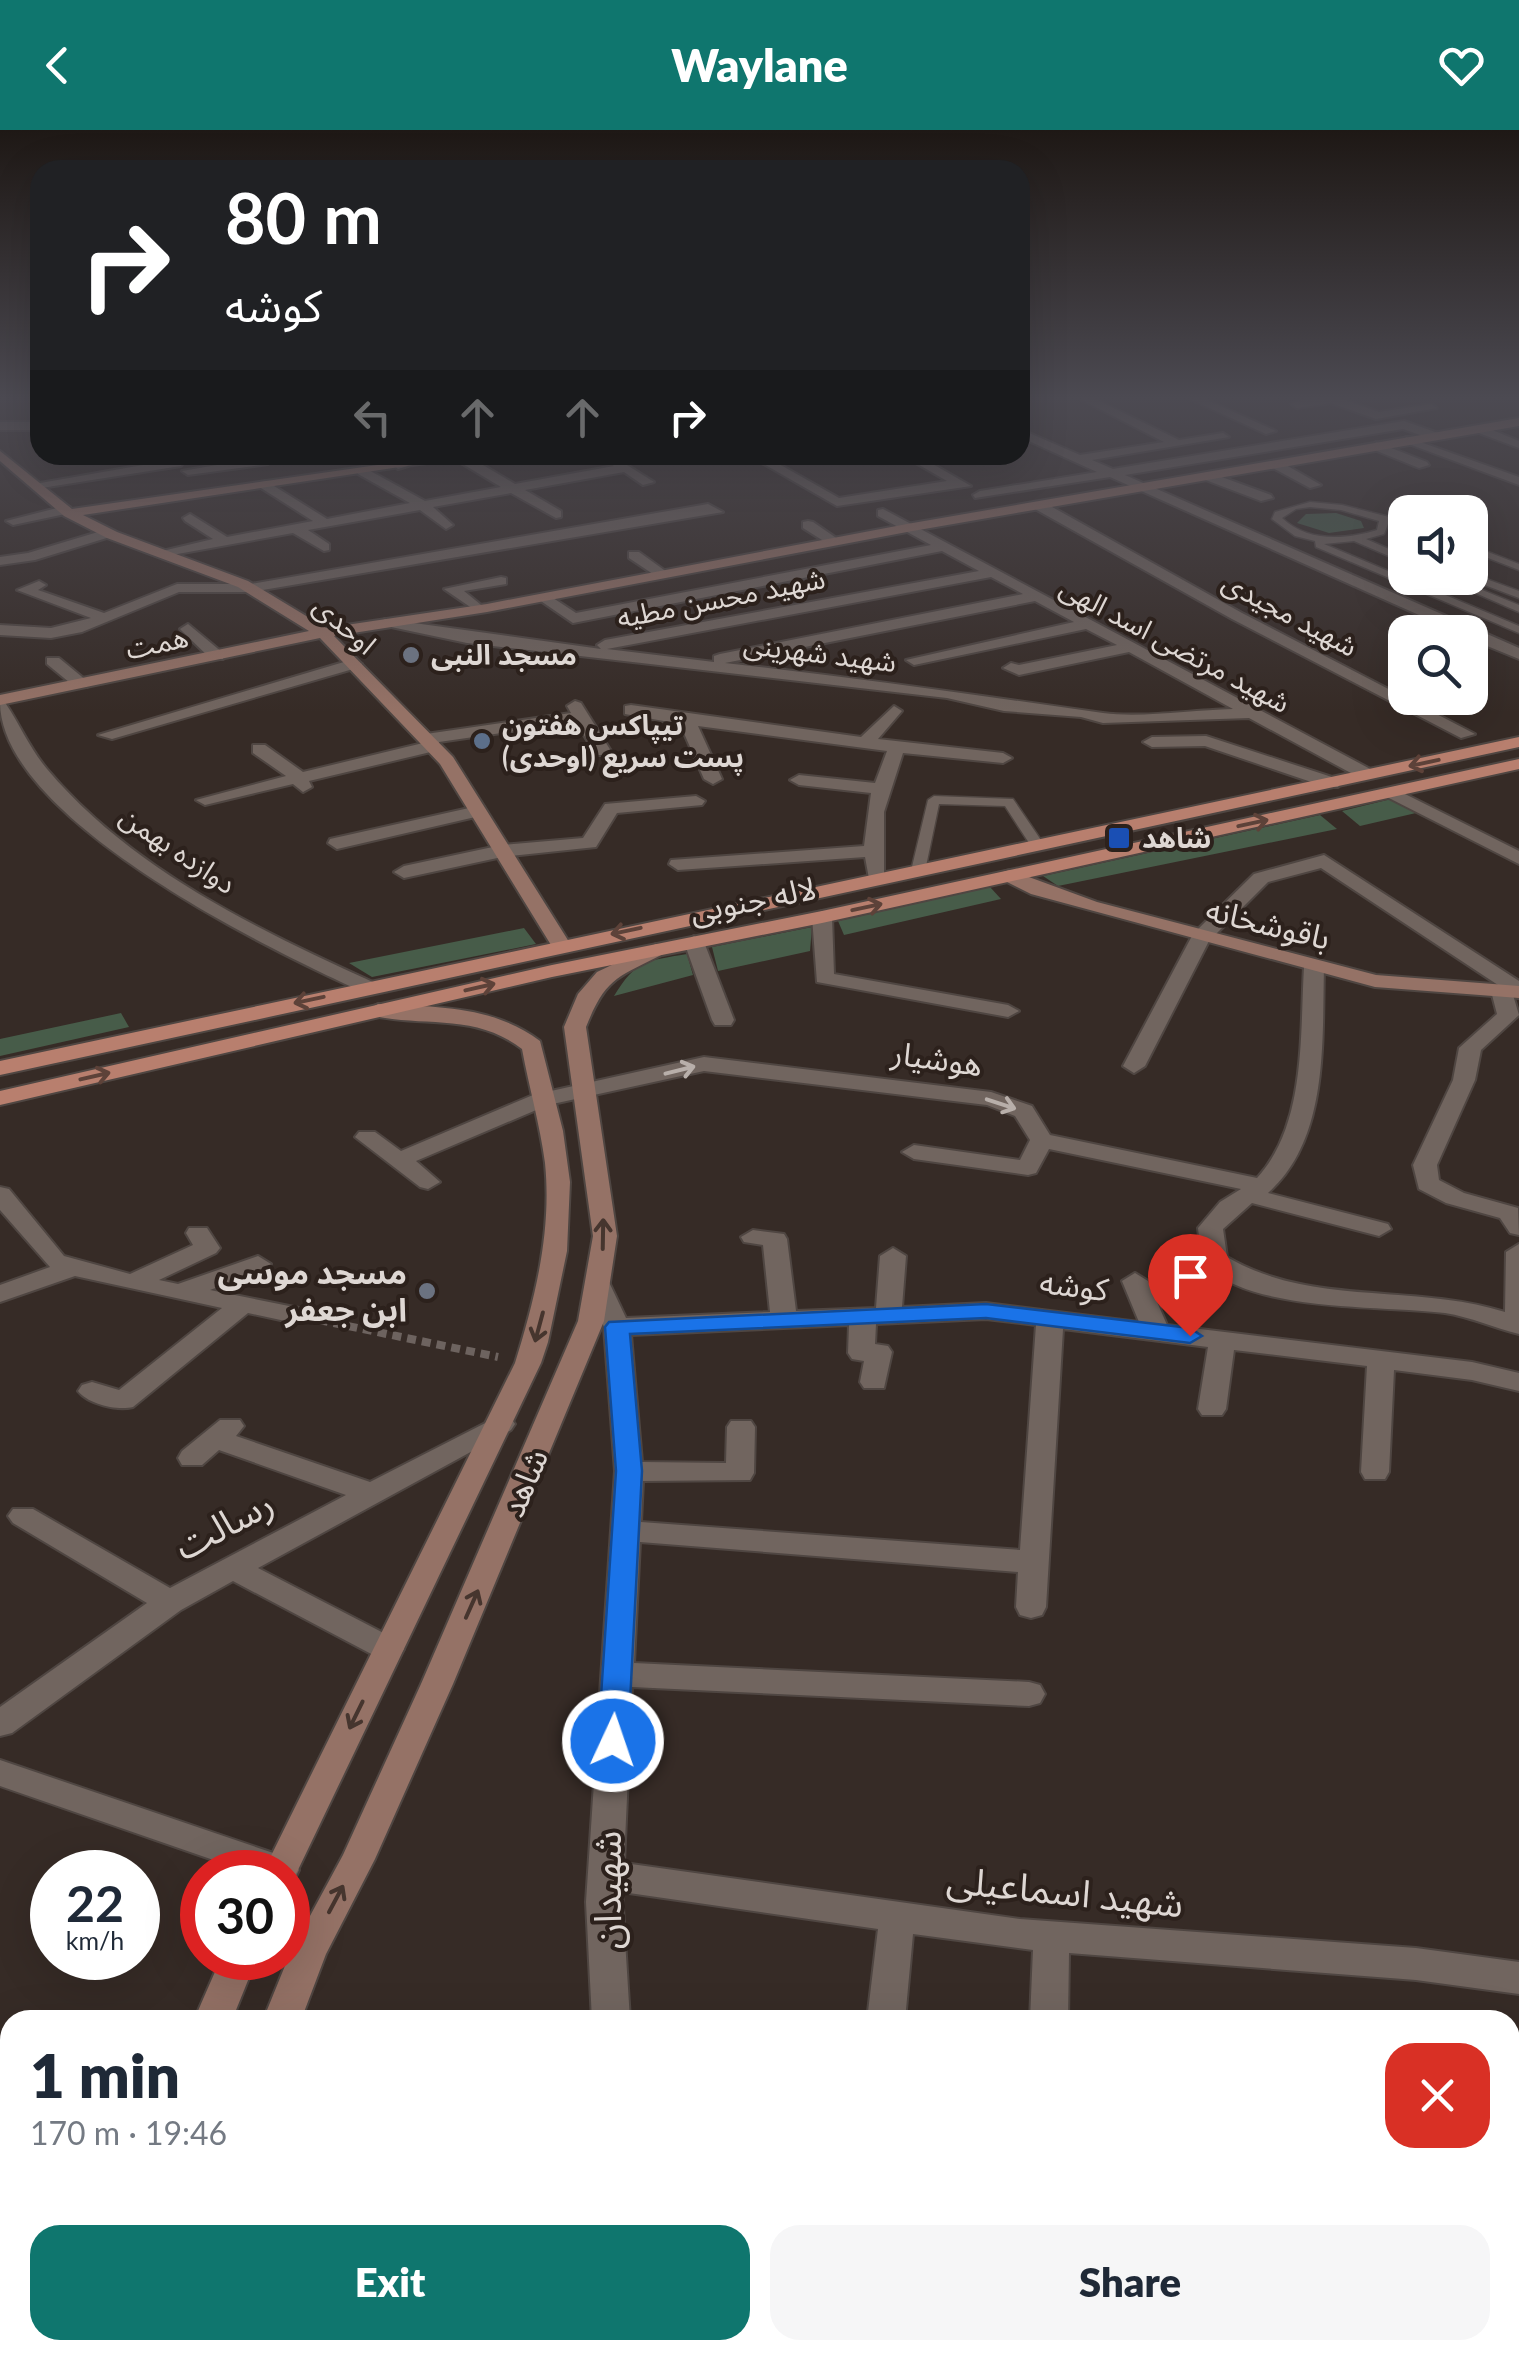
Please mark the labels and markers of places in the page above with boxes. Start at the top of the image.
place label: مسجد النبی [431,637,577,672]
marker: مسجد النبی [400,644,422,666]
place label: تیپاکس هفتون (اوحدی) پست سریع [502,707,744,778]
marker: تیپاکس هفتون (اوحدی) پست سریع [471,730,493,752]
place label: شاهد [1142,820,1211,854]
marker: شاهد [1106,825,1132,851]
pin [1148,1234,1233,1337]
place label: مسجد موسی ابن جعفر [217,1252,407,1329]
marker: مسجد موسی ابن جعفر [416,1280,438,1302]

